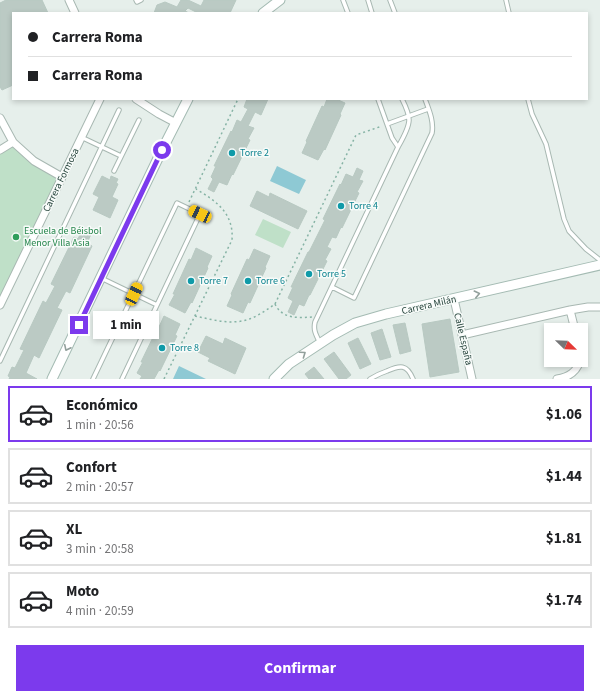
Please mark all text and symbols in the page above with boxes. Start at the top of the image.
text: Carrera Roma [52,27,143,48]
text: Carrera Roma [52,65,143,86]
route start [153,141,171,159]
street label: Carrera Formosa [39,146,83,214]
place label: Torre 2 [240,146,269,160]
marker: Torre 2 [227,148,237,158]
place label: Torre 4 [349,199,378,213]
marker: Torre 4 [336,201,346,211]
car [187,203,213,225]
place label: Escuela de Béisbol Menor Villa Asia [24,224,102,250]
marker: Escuela de Béisbol Menor Villa Asia [11,232,21,242]
place label: Torre 5 [317,267,346,281]
marker: Torre 5 [304,269,314,279]
place label: Torre 7 [199,274,228,288]
place label: Torre 6 [256,274,285,288]
marker: Torre 7 [186,276,196,286]
marker: Torre 6 [243,276,253,286]
car [123,281,145,307]
one-way arrow [474,290,481,298]
street label: Carrera Milán [400,292,458,318]
callout: 1 min [93,311,159,339]
street label: Calle España [450,311,476,367]
route end [70,316,88,334]
text: 1 min [110,316,142,334]
north arrow [544,323,588,367]
map controls [544,323,588,367]
place label: Torre 8 [170,341,199,355]
marker: Torre 8 [157,343,167,353]
one-way arrow [64,344,72,352]
one-way arrow [299,352,306,359]
text: Económico [66,395,138,416]
icon: car [18,396,54,432]
text: $1.06 [546,404,582,425]
text: 1 min · 20:56 [66,416,134,434]
text: Confort [66,457,117,478]
icon: car [18,458,54,494]
text: $1.44 [546,466,582,487]
text: 2 min · 20:57 [66,478,134,496]
text: XL [66,519,82,540]
icon: car [18,520,54,556]
text: $1.81 [546,528,582,549]
text: 3 min · 20:58 [66,540,134,558]
text: Moto [66,581,99,602]
icon: car [18,582,54,618]
text: $1.74 [546,590,582,611]
text: 4 min · 20:59 [66,602,134,620]
button: Confirmar [16,645,584,691]

